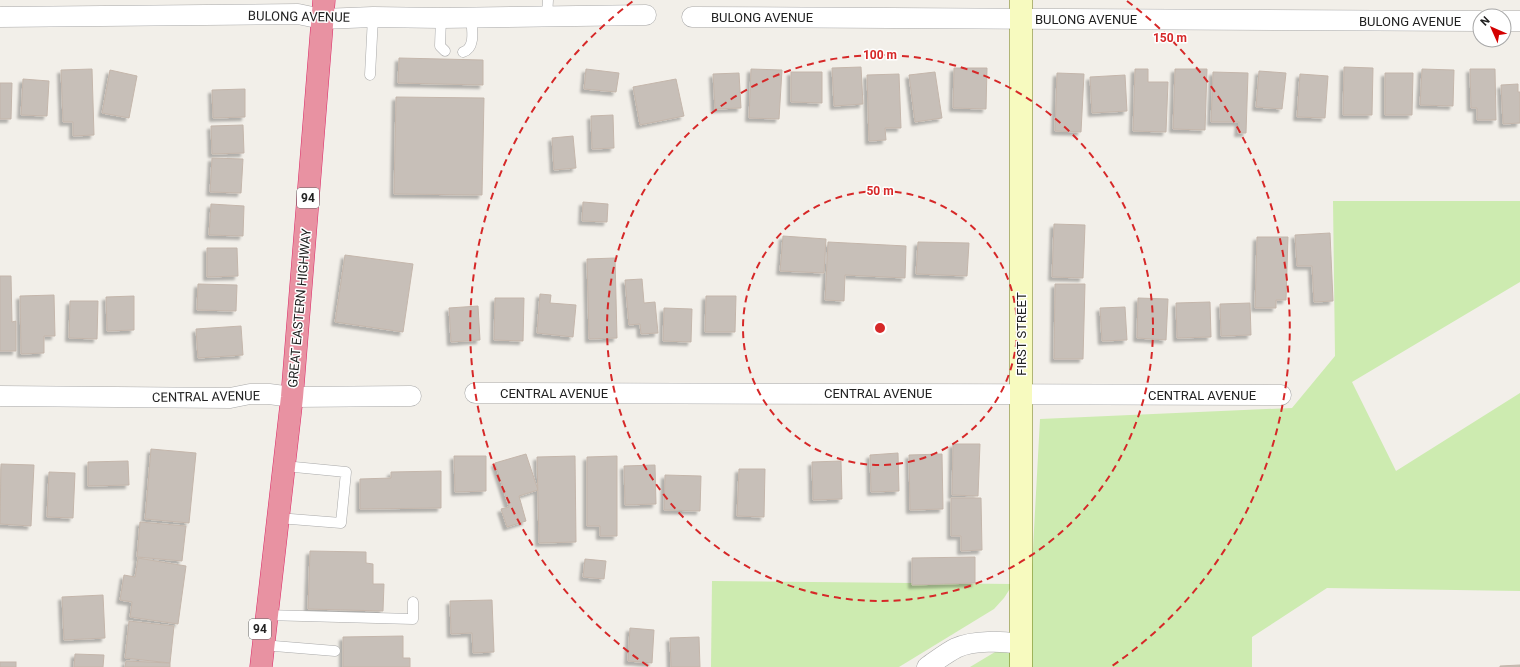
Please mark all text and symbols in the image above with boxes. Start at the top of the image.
street label: BULONG AVENUE [248,8,350,25]
north arrow [1472,8,1512,48]
street label: BULONG AVENUE [711,10,813,25]
street label: BULONG AVENUE [1035,12,1137,27]
street label: BULONG AVENUE [1359,14,1461,29]
text: N [1478,14,1493,29]
text: 150 m [1153,31,1187,45]
text: 100 m [863,48,897,62]
text: 50 m [866,184,894,198]
road number: 94 [297,188,319,208]
street label: GREAT EASTERN HIGHWAY [285,228,314,388]
street label: FIRST STREET [1014,292,1029,376]
centre of rings [873,321,887,335]
street label: CENTRAL AVENUE [500,386,608,401]
street label: CENTRAL AVENUE [824,386,932,401]
street label: CENTRAL AVENUE [152,388,260,405]
street label: CENTRAL AVENUE [1148,388,1256,403]
road number: 94 [249,619,271,639]

